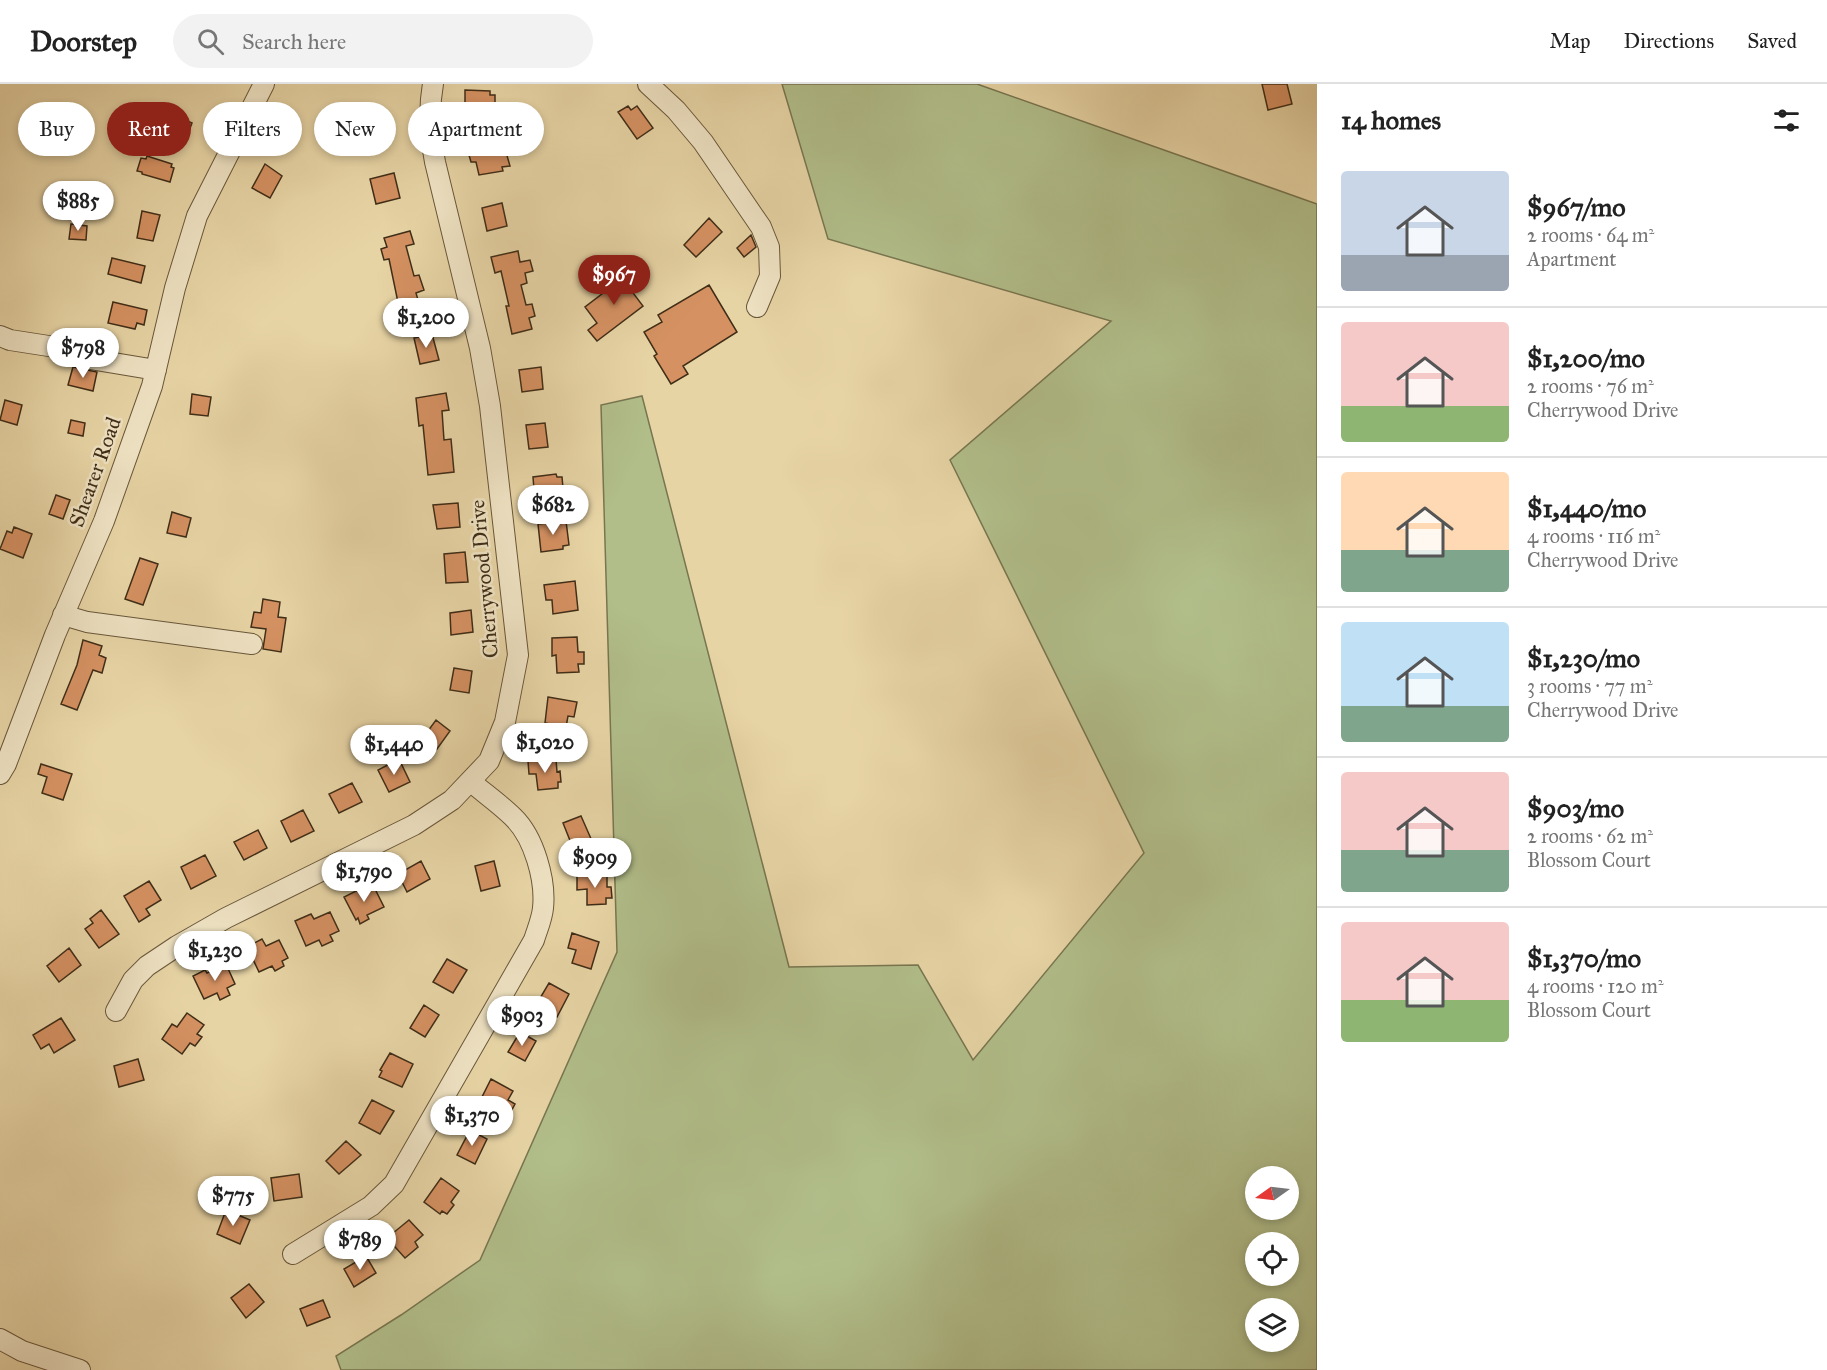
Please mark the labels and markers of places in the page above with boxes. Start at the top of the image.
pin: $885 [42,181,114,232]
pin: $967 [578,255,650,306]
pin: $1,200 [377,298,475,349]
pin: $798 [47,328,119,379]
pin: $682 [517,485,589,536]
pin: $1,020 [496,723,594,774]
pin: $1,440 [345,725,443,776]
pin: $909 [559,838,631,889]
pin: $1,790 [315,852,413,903]
pin: $1,230 [166,931,264,982]
pin: $903 [486,996,558,1047]
pin: $1,370 [423,1096,521,1147]
pin: $775 [197,1176,269,1227]
pin: $789 [324,1220,396,1271]

